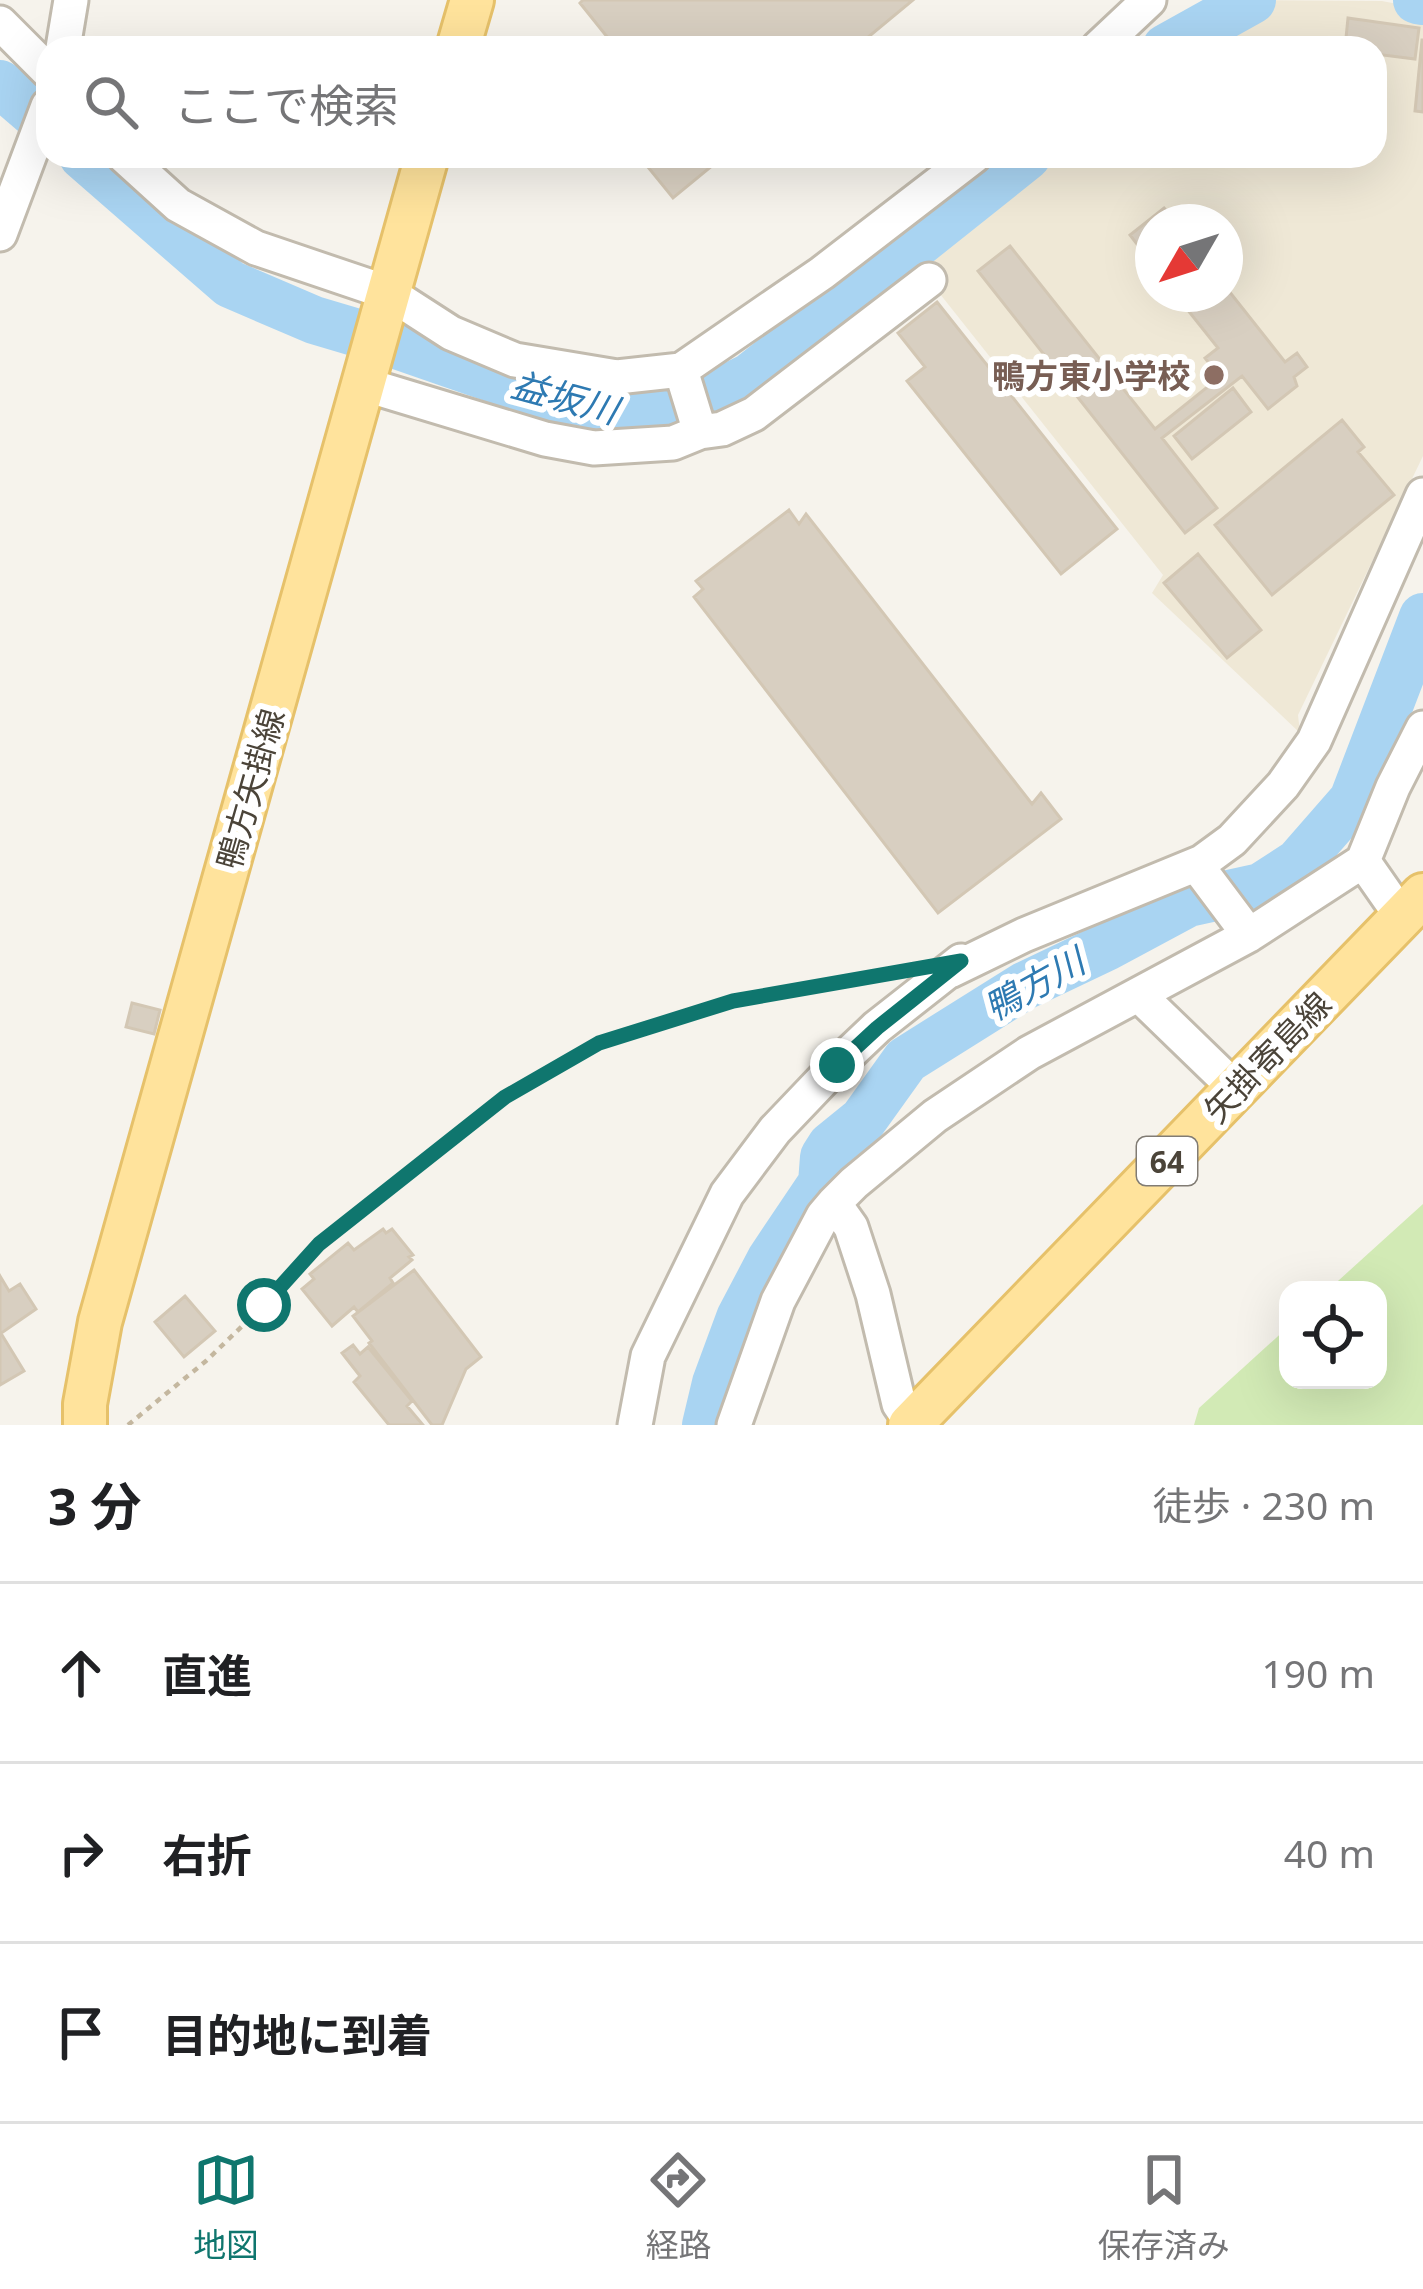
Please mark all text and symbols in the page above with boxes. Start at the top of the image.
search box [36,36,1387,168]
icon: search [78,69,144,135]
text: ここで検索 [174,74,399,135]
north arrow [1135,204,1243,312]
place label: 鴨方東小学校 [992,353,1190,398]
water label: 益坂川 [506,359,627,436]
marker: 鴨方東小学校 [1201,362,1227,388]
street label: 鴨方矢掛線 [206,703,294,875]
water label: 鴨方川 [975,934,1097,1032]
street label: 矢掛寄島線 [1194,982,1340,1132]
route end [810,1038,864,1092]
road number: 64 [1137,1137,1197,1185]
route start [237,1278,291,1332]
map controls [1279,1281,1387,1389]
button: locate [1279,1281,1387,1389]
text: 3 分 [48,1470,141,1540]
text: 徒歩 · 230 m [1153,1478,1375,1531]
icon: ahead [48,1640,114,1706]
text: 直進 [162,1644,252,1705]
text: 190 m [1261,1646,1375,1699]
icon: right [48,1820,114,1886]
text: 右折 [162,1824,252,1885]
text: 40 m [1284,1826,1375,1879]
icon: arrive [48,2000,114,2066]
text: 目的地に到着 [162,2004,432,2065]
tab: 地図 [193,2147,259,2267]
tab: 経路 [645,2147,711,2267]
tab: 保存済み [1098,2147,1230,2267]

